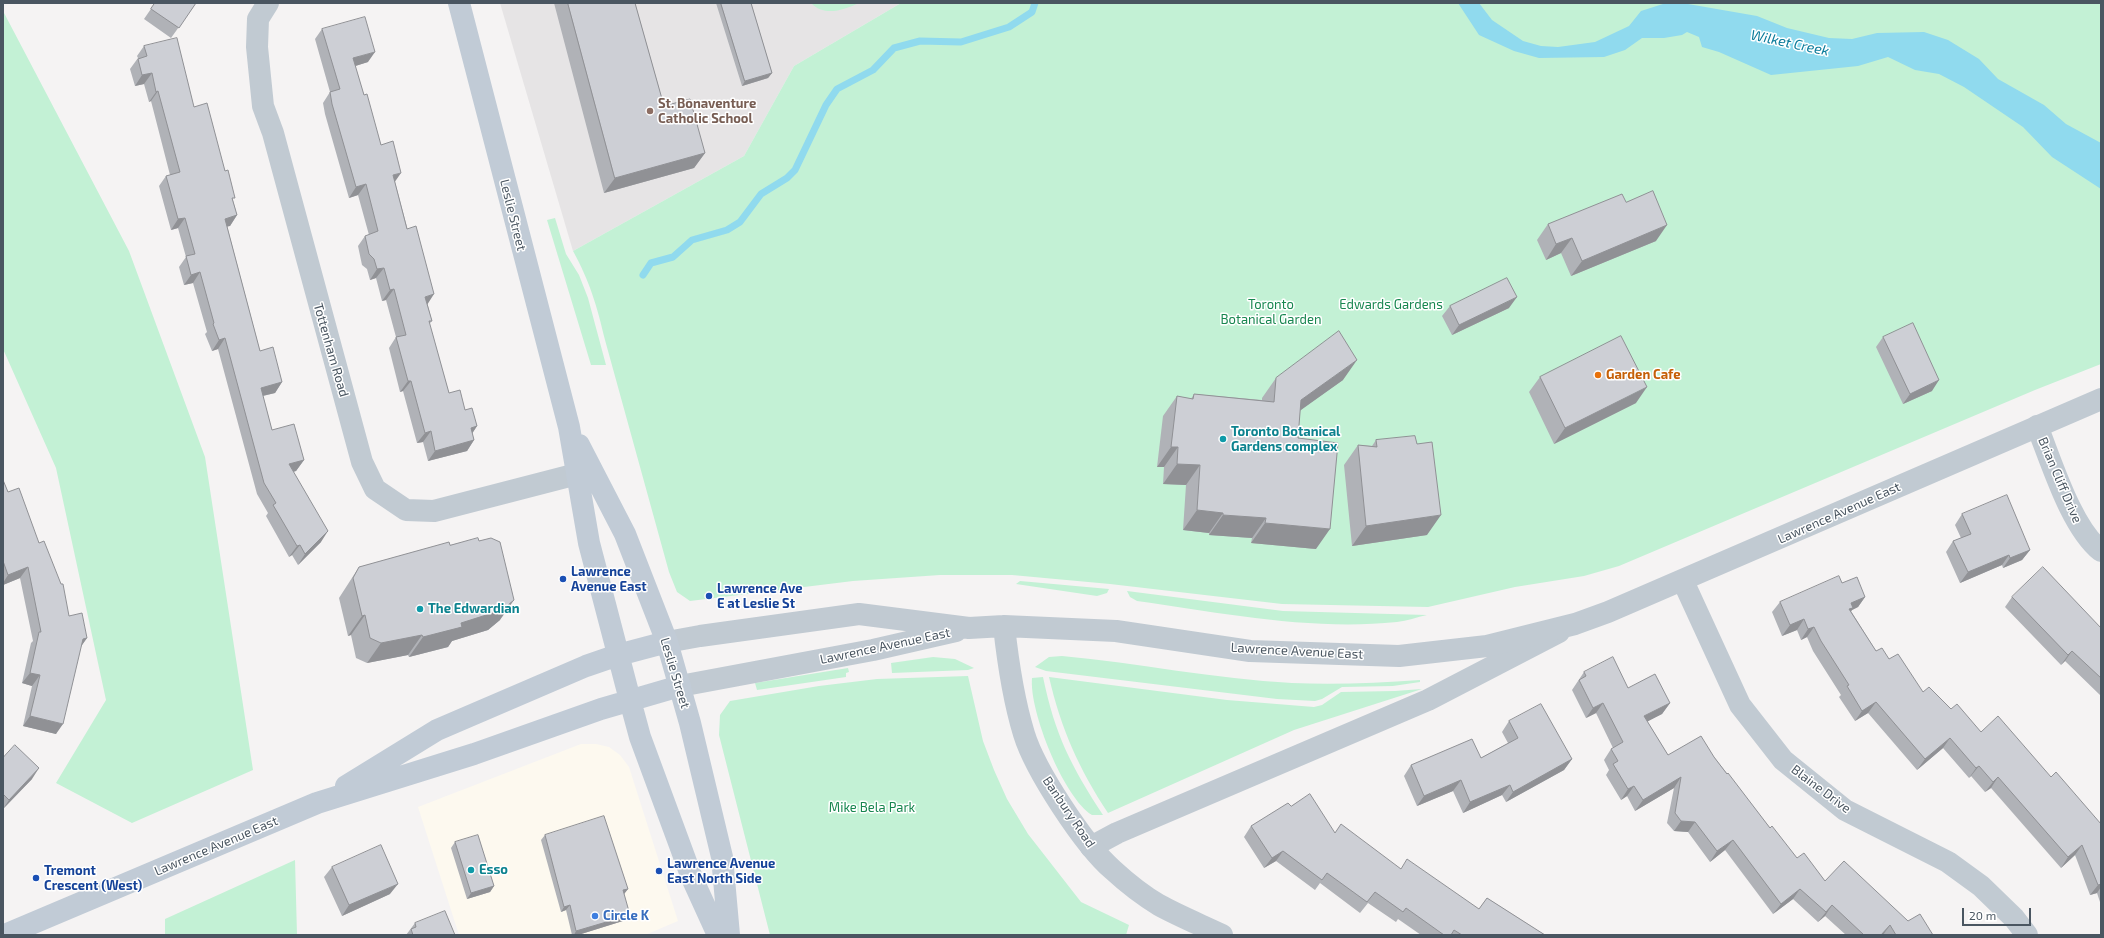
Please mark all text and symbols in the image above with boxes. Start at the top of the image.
water label: Wilket Creek [1749,27,1831,59]
place label: St. Bonaventure Catholic School [658,96,756,127]
marker: St. Bonaventure Catholic School [645,106,655,116]
street label: Leslie Street [497,178,529,252]
park label: Toronto Botanical Garden [1221,297,1321,328]
park label: Edwards Gardens [1339,297,1443,313]
street label: Tottenham Road [310,301,352,399]
place label: Garden Cafe [1606,367,1681,383]
marker: Garden Cafe [1593,370,1603,380]
place label: Toronto Botanical Gardens complex [1231,424,1340,455]
marker: Toronto Botanical Gardens complex [1218,434,1228,444]
street label: Brian Cliff Drive [2035,435,2085,525]
street label: Lawrence Avenue East [1775,479,1903,547]
place label: Lawrence Avenue East [571,564,647,595]
marker: Lawrence Avenue East [558,574,568,584]
place label: Lawrence Ave E at Leslie St [717,581,802,612]
marker: Lawrence Ave E at Leslie St [704,591,714,601]
place label: The Edwardian [428,601,520,617]
marker: The Edwardian [415,604,425,614]
street label: Lawrence Avenue East [818,625,952,667]
street label: Leslie Street [657,636,693,710]
street label: Lawrence Avenue East [1230,640,1364,662]
street label: Blaine Drive [1788,762,1854,816]
street label: Banbury Road [1039,773,1099,851]
park label: Mike Bela Park [829,800,915,816]
street label: Lawrence Avenue East [152,813,280,879]
place label: Lawrence Avenue East North Side [667,856,775,887]
place label: Esso [479,862,508,878]
place label: Tremont Crescent (West) [44,863,142,894]
marker: Esso [466,865,476,875]
marker: Lawrence Avenue East North Side [654,866,664,876]
marker: Tremont Crescent (West) [31,873,41,883]
scale bar [1964,900,2033,926]
place label: Circle K [603,908,649,924]
text: 20 m [1969,908,1996,922]
marker: Circle K [590,911,600,921]

